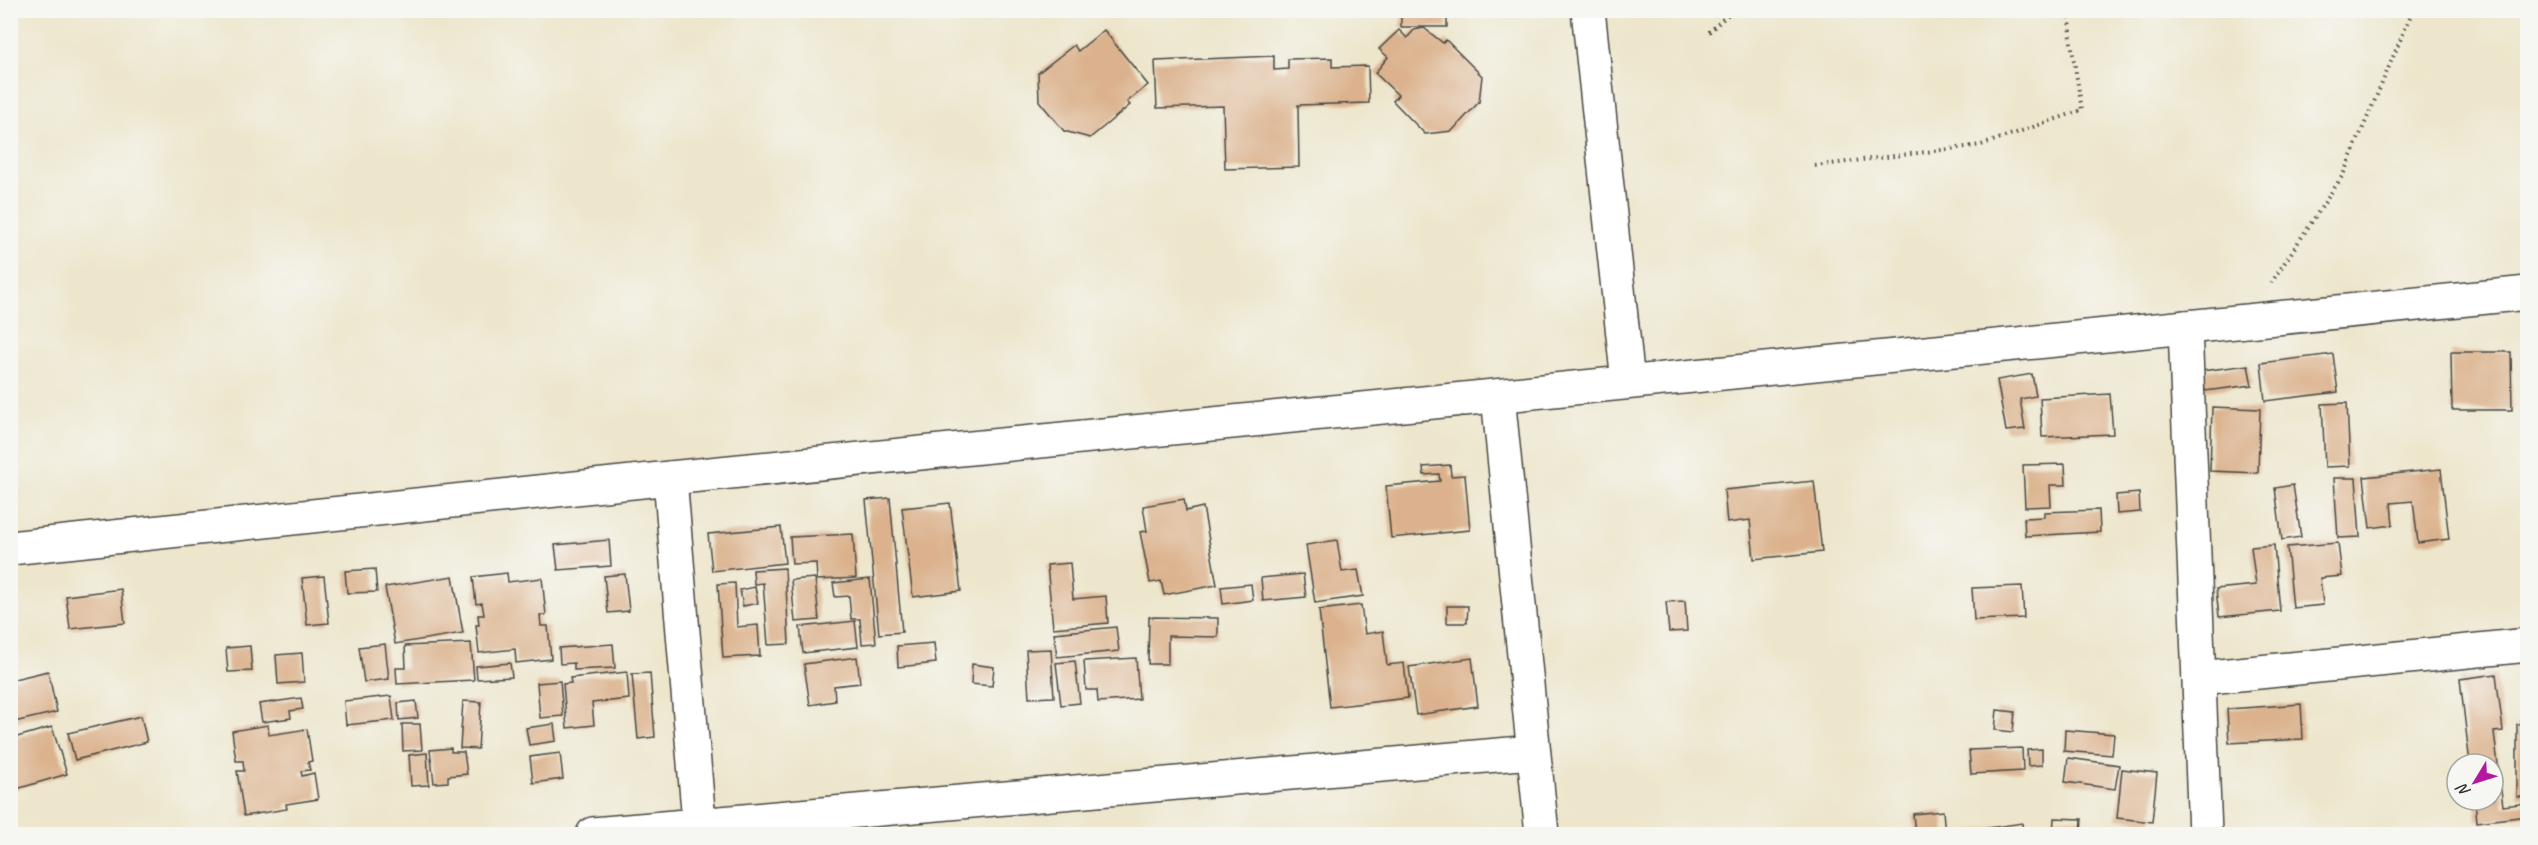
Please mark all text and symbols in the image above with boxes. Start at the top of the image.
north arrow [2445,752,2505,812]
text: N [2451,778,2475,801]

